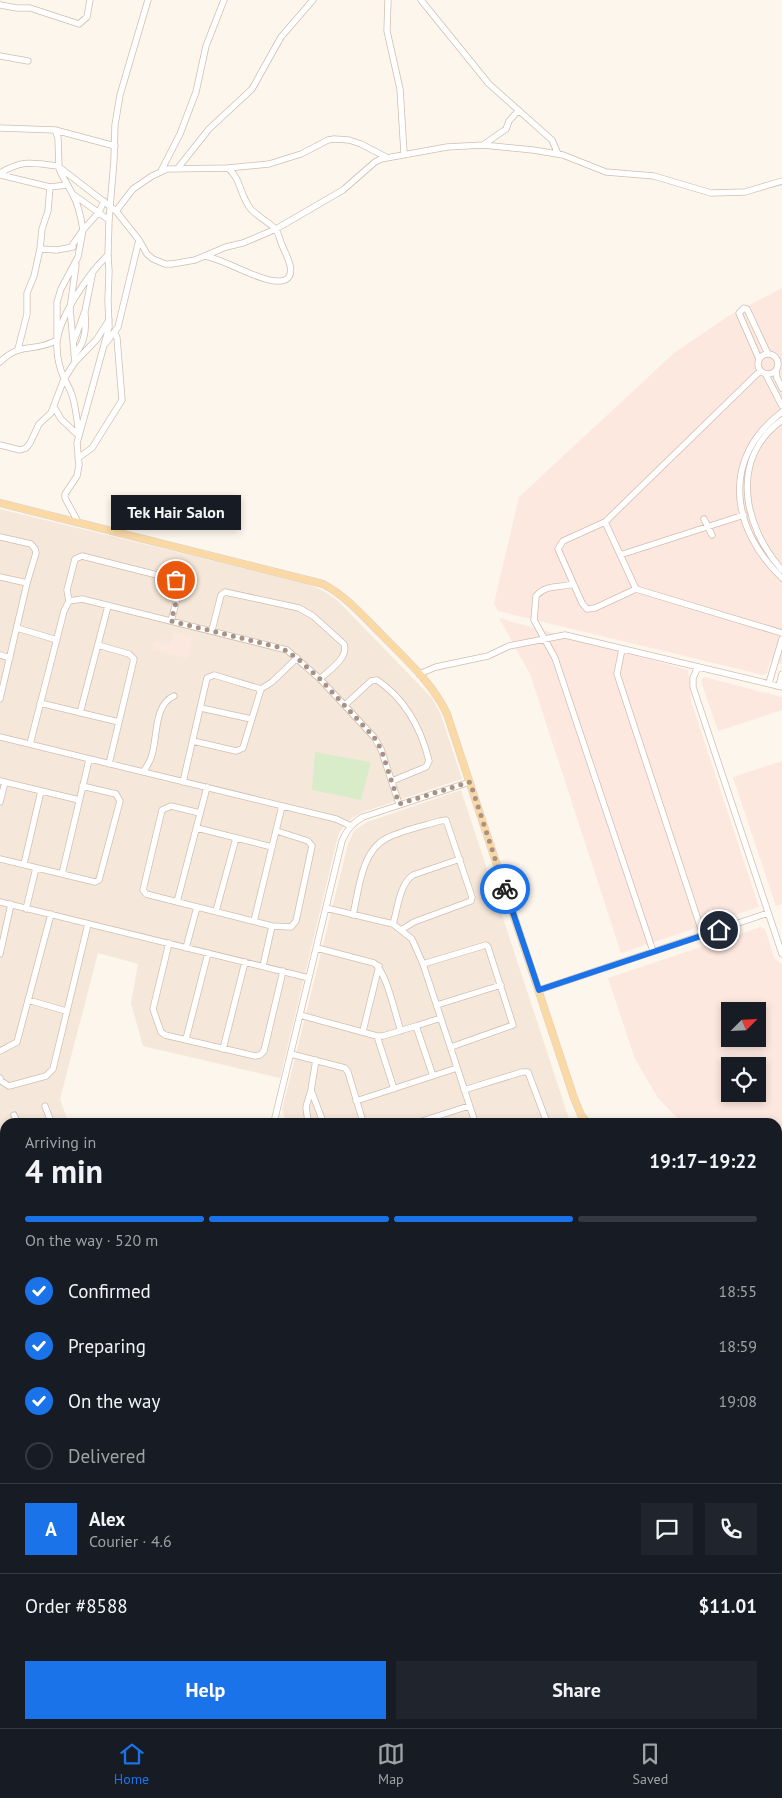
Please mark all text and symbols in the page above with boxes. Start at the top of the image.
callout: Tek Hair Salon [111,495,241,530]
text: Tek Hair Salon [127,502,225,522]
pin [155,559,197,601]
icon: bag [162,566,190,594]
courier [480,864,530,914]
icon: bike [491,875,519,903]
pin [698,909,740,951]
icon: home [705,916,733,944]
north arrow [721,1002,766,1048]
map controls [721,1002,766,1102]
button: locate [721,1057,766,1102]
text: Arriving in [25,1132,96,1152]
text: 19:17–19:22 [649,1149,757,1173]
text: 4 min [25,1150,103,1192]
text: On the way · 520 m [25,1230,158,1250]
icon: check [25,1277,53,1305]
text: Confirmed [68,1279,151,1303]
text: 18:55 [719,1281,757,1301]
icon: check [25,1332,53,1360]
text: Preparing [68,1334,146,1358]
text: 18:59 [719,1336,757,1356]
icon: check [25,1387,53,1415]
text: On the way [68,1389,160,1413]
text: 19:08 [719,1391,757,1411]
text: Delivered [68,1444,146,1468]
button: chat [641,1503,693,1555]
button: phone [705,1503,757,1555]
text: Alex [89,1507,125,1531]
text: A [45,1517,57,1541]
text: Courier · 4.6 [89,1531,172,1551]
text: Order #8588 [25,1594,128,1618]
text: $11.01 [698,1594,757,1618]
button: Help [25,1661,386,1719]
button: Share [396,1661,757,1719]
tab: Home [114,1740,149,1788]
tab: Map [377,1740,405,1788]
tab: Saved [633,1740,668,1788]

